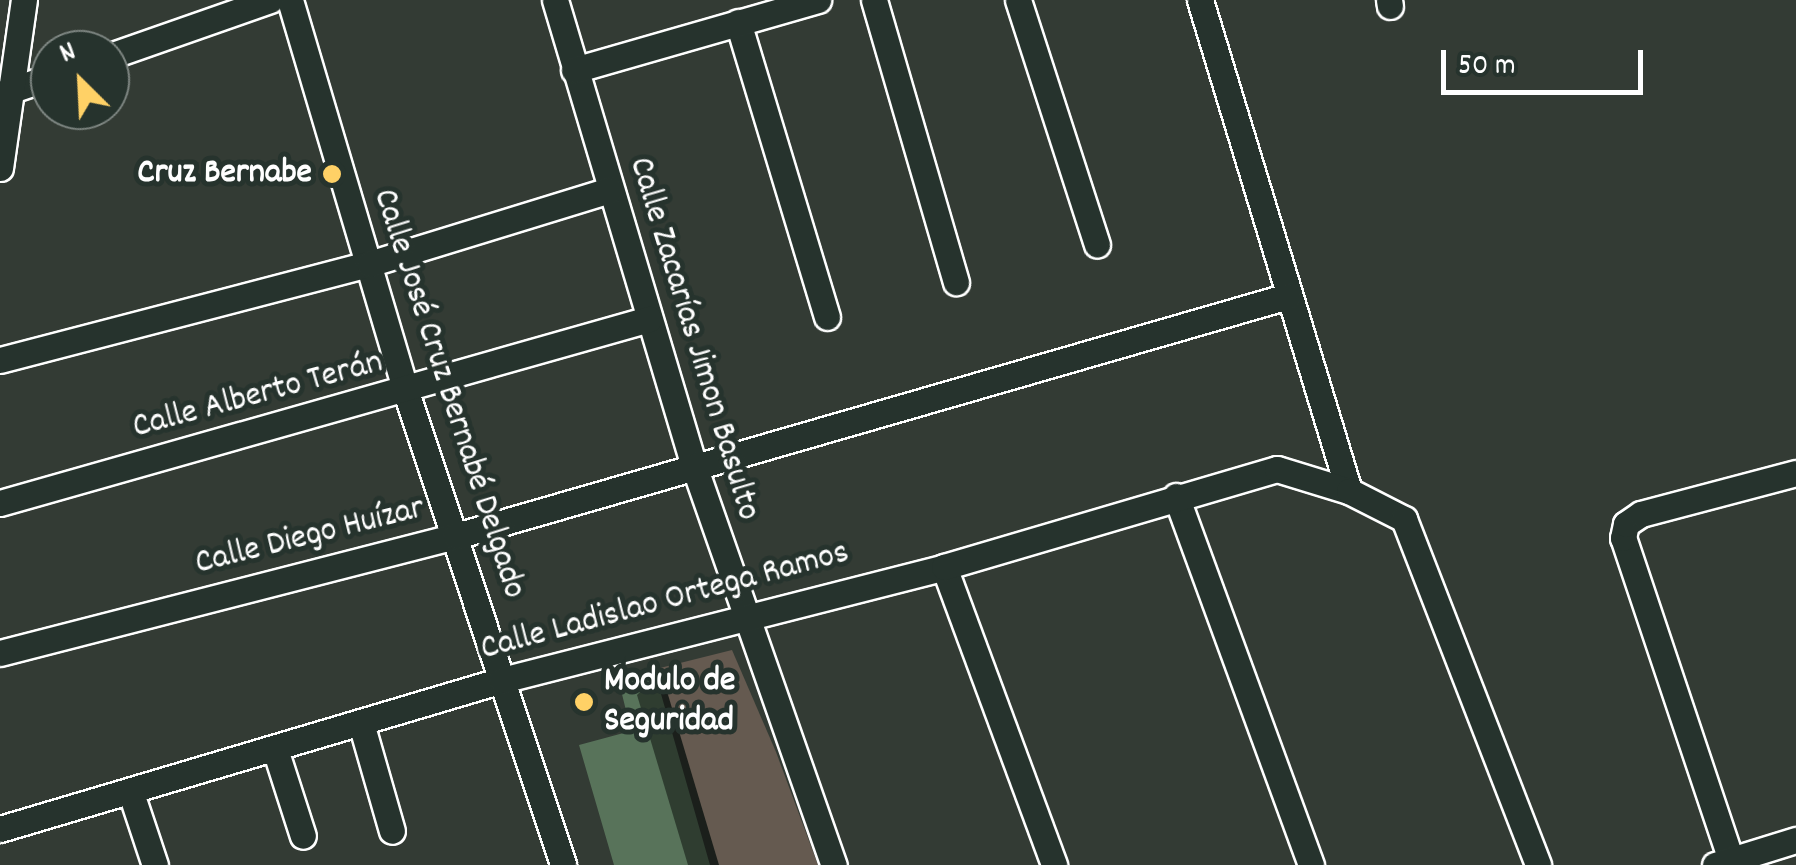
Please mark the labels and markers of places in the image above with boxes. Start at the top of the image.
place label: Cruz Bernabe [137,153,312,195]
marker: Cruz Bernabe [321,163,343,185]
place label: Modulo de Seguridad [604,661,735,743]
marker: Modulo de Seguridad [573,691,595,713]

